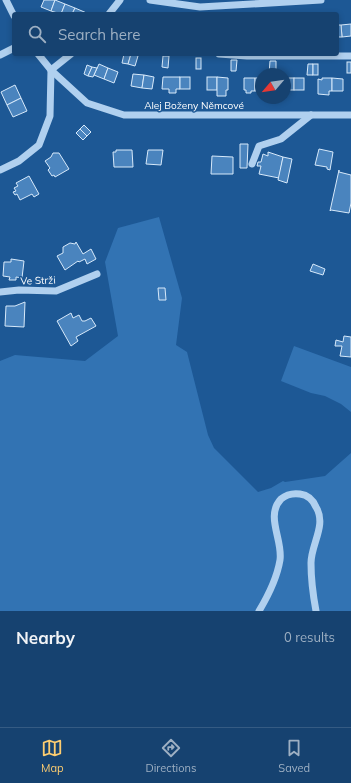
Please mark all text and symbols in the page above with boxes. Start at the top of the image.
search box [12,12,339,56]
icon: search [26,23,48,45]
text: Search here [58,25,140,44]
north arrow [255,68,291,104]
street label: Alej Boženy Němcové [144,99,244,112]
street label: Ve Strži [20,273,56,288]
text: Nearby [16,627,75,648]
text: 0 results [284,629,335,645]
tab: Map [41,737,64,775]
tab: Directions [146,737,196,775]
tab: Saved [278,737,310,775]

